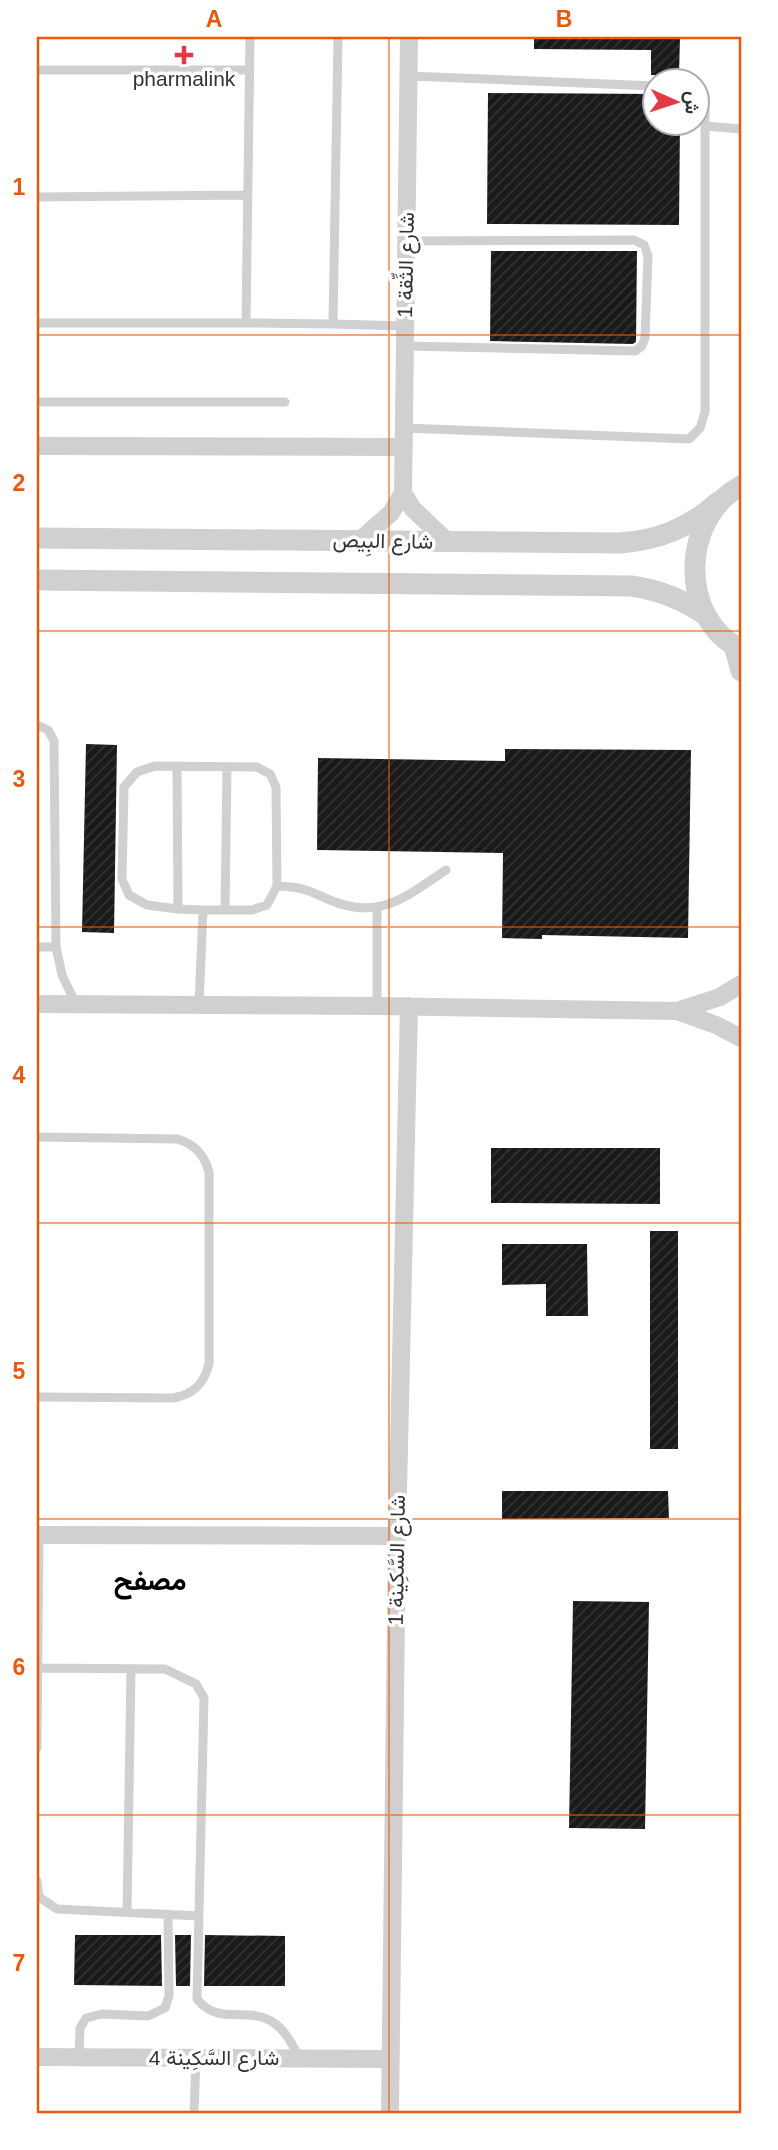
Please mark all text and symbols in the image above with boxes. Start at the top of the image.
text: A [206,6,222,32]
text: B [556,6,572,32]
marker: pharmalink [176,47,192,63]
north arrow [642,66,712,136]
place label: pharmalink [133,67,236,90]
text: ش [680,91,704,115]
text: 1 [13,174,26,200]
street label: شارع الثِّقة 1 [390,212,421,318]
text: 2 [13,470,25,496]
street label: شارع البِيص [332,528,433,558]
text: 3 [13,766,25,792]
text: 4 [13,1062,26,1088]
text: 5 [13,1358,26,1384]
street label: شارع السَّكِينة 1 [384,1495,412,1626]
district label: مصفح [114,1565,186,1600]
text: 6 [13,1654,25,1680]
text: 7 [13,1950,25,1976]
street label: شارع السَّكِينة 4 [149,2046,279,2072]

